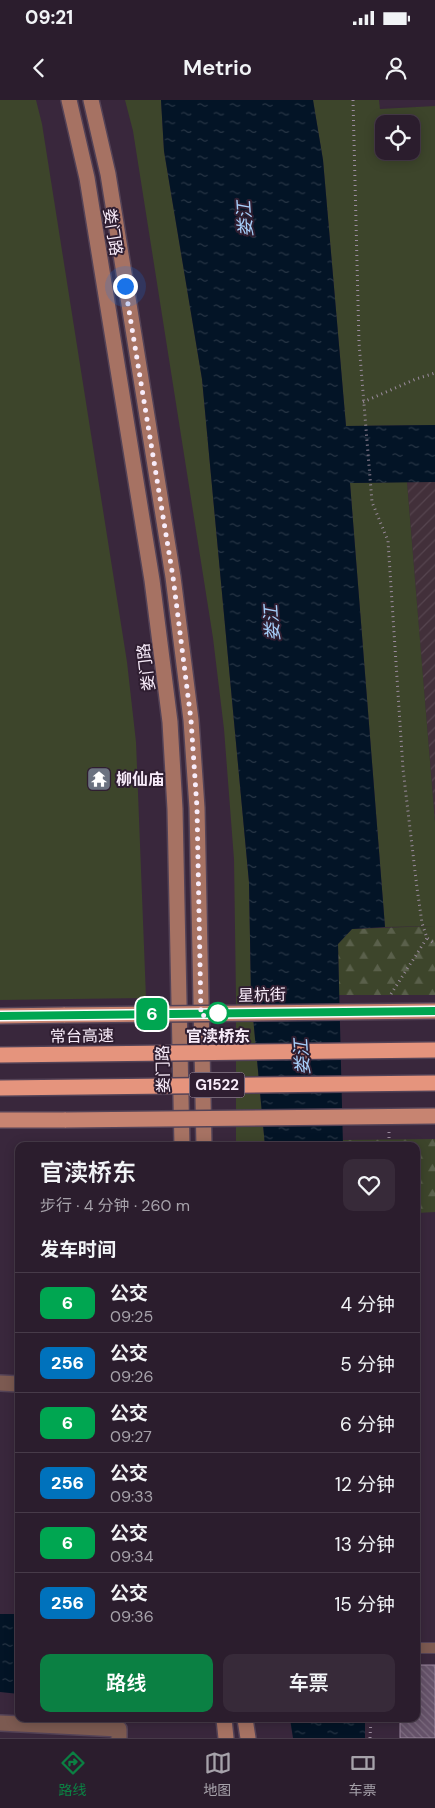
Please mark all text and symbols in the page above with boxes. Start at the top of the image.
text: 09:21 [25,5,73,30]
text: Metrio [183,53,252,82]
icon: back [25,54,53,82]
icon: person [382,54,410,82]
map controls [375,115,420,160]
button: locate [375,115,420,160]
water label: 娄江 [232,198,258,238]
street label: 娄门路 [99,207,127,257]
your location [113,274,138,299]
water label: 娄江 [259,602,285,642]
street label: 娄门路 [133,642,159,692]
temple icon: 柳仙庙 [86,766,112,792]
place label: 柳仙庙 [116,769,164,790]
street label: 星杭街 [238,984,286,1006]
line badge: 6 [136,998,168,1030]
text: 6 [146,1002,158,1026]
marker: 官渎桥东 [207,1002,229,1024]
street label: 常台高速 [50,1025,114,1047]
place label: 官渎桥东 [186,1026,250,1047]
water label: 娄江 [289,1036,315,1076]
street label: 娄门路 [152,1045,174,1093]
road number: G1522 [190,1072,244,1098]
text: 官渎桥东 [40,1157,136,1188]
button: heart [343,1159,395,1211]
text: 步行 · 4 分钟 · 260 m [40,1195,190,1216]
text: 发车时间 [40,1237,116,1262]
text: 公交 [110,1281,148,1306]
text: 6 [62,1291,73,1315]
text: 4 分钟 [340,1292,395,1317]
text: 09:25 [110,1306,153,1327]
text: 公交 [110,1341,148,1366]
text: 256 [51,1351,84,1375]
text: 5 分钟 [340,1352,395,1377]
text: 09:26 [110,1366,154,1387]
text: 公交 [110,1401,148,1426]
text: 6 [62,1411,73,1435]
text: 6 分钟 [340,1412,395,1437]
text: 09:27 [110,1426,152,1447]
text: 公交 [110,1461,148,1486]
text: 256 [51,1471,84,1495]
text: 12 分钟 [335,1472,395,1497]
text: 09:33 [110,1486,153,1507]
text: 公交 [110,1521,148,1546]
text: 6 [62,1531,73,1555]
text: 13 分钟 [335,1532,395,1557]
text: 09:34 [110,1546,153,1567]
text: 公交 [110,1581,148,1606]
text: 256 [51,1591,84,1615]
text: 15 分钟 [334,1592,395,1617]
text: 09:36 [110,1606,154,1627]
button: 路线 [40,1654,213,1712]
button: 车票 [223,1654,395,1712]
tab: 路线 [59,1749,87,1799]
tab: 地图 [204,1749,232,1799]
tab: 车票 [349,1749,377,1799]

